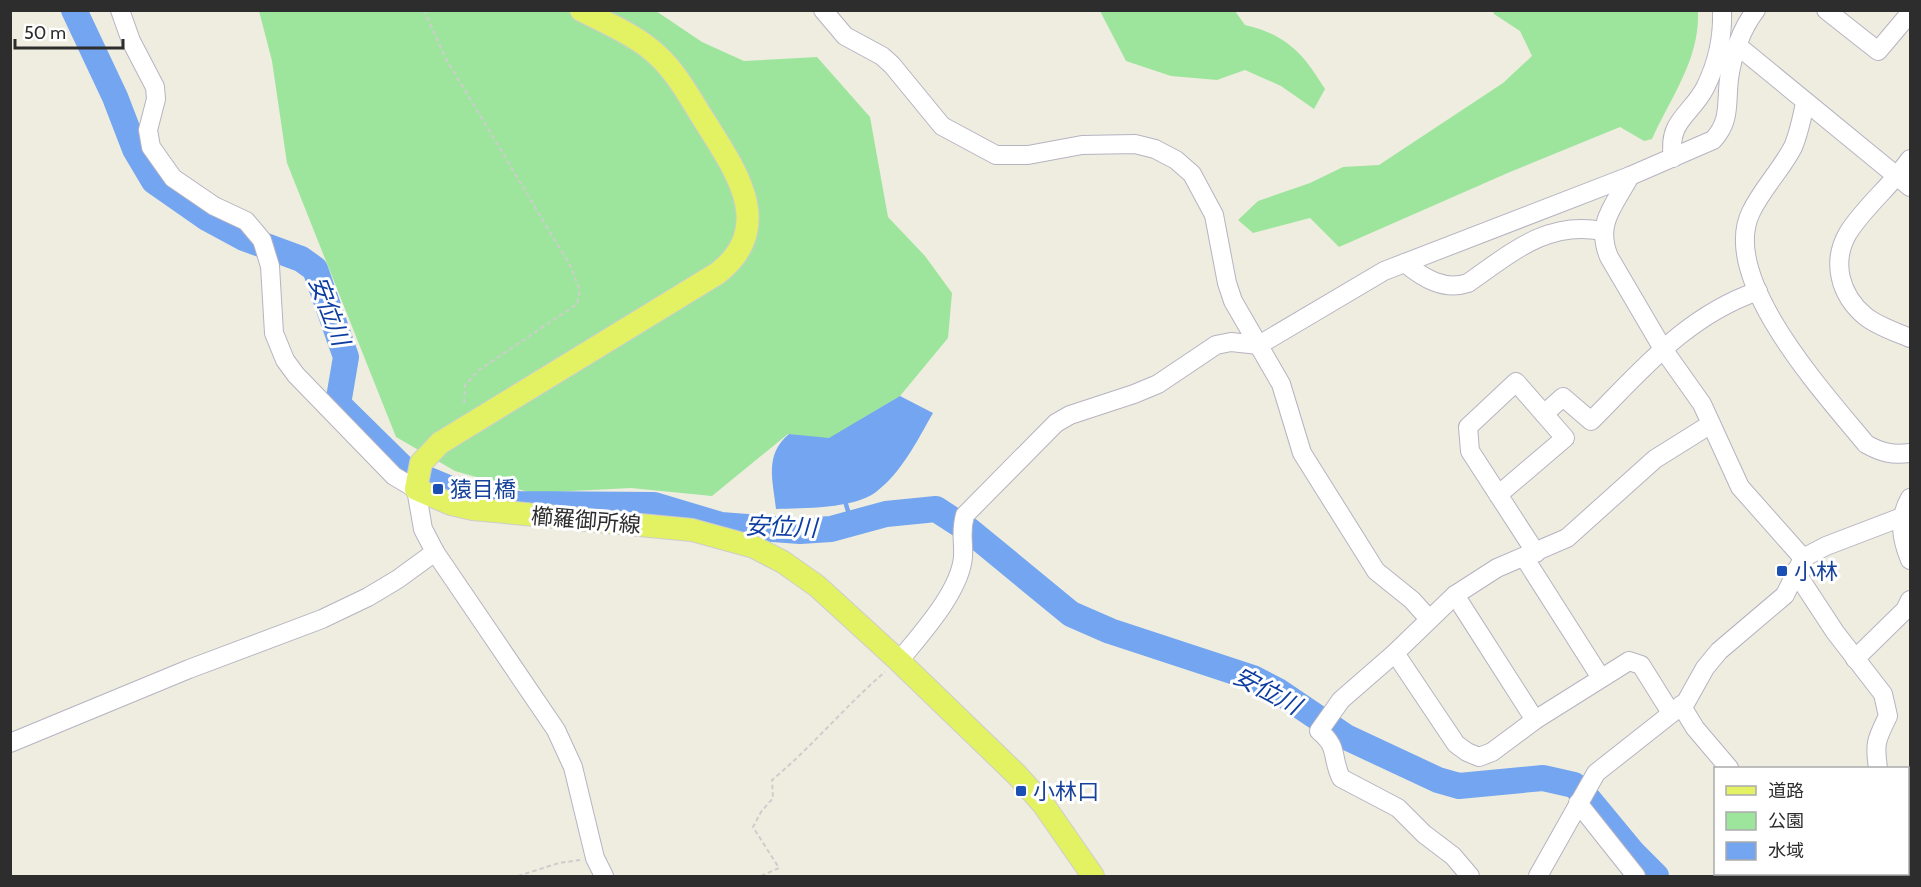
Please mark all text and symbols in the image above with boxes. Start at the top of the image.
scale bar [15,12,123,50]
text: 50 m [24,22,66,44]
water label: 安位川 [303,272,357,352]
place label: 猿目橋 [450,476,516,503]
marker: 猿目橋 [431,482,445,496]
street label: 櫛羅御所線 [530,502,642,539]
water label: 安位川 [745,511,820,542]
place label: 小林 [1794,558,1838,585]
marker: 小林 [1775,564,1789,578]
water label: 安位川 [1229,661,1308,722]
legend [1714,767,1909,875]
place label: 小林口 [1033,778,1099,805]
text: 道路 [1768,780,1804,802]
marker: 小林口 [1014,784,1028,798]
text: 公園 [1768,810,1804,832]
text: 水域 [1768,840,1804,862]

